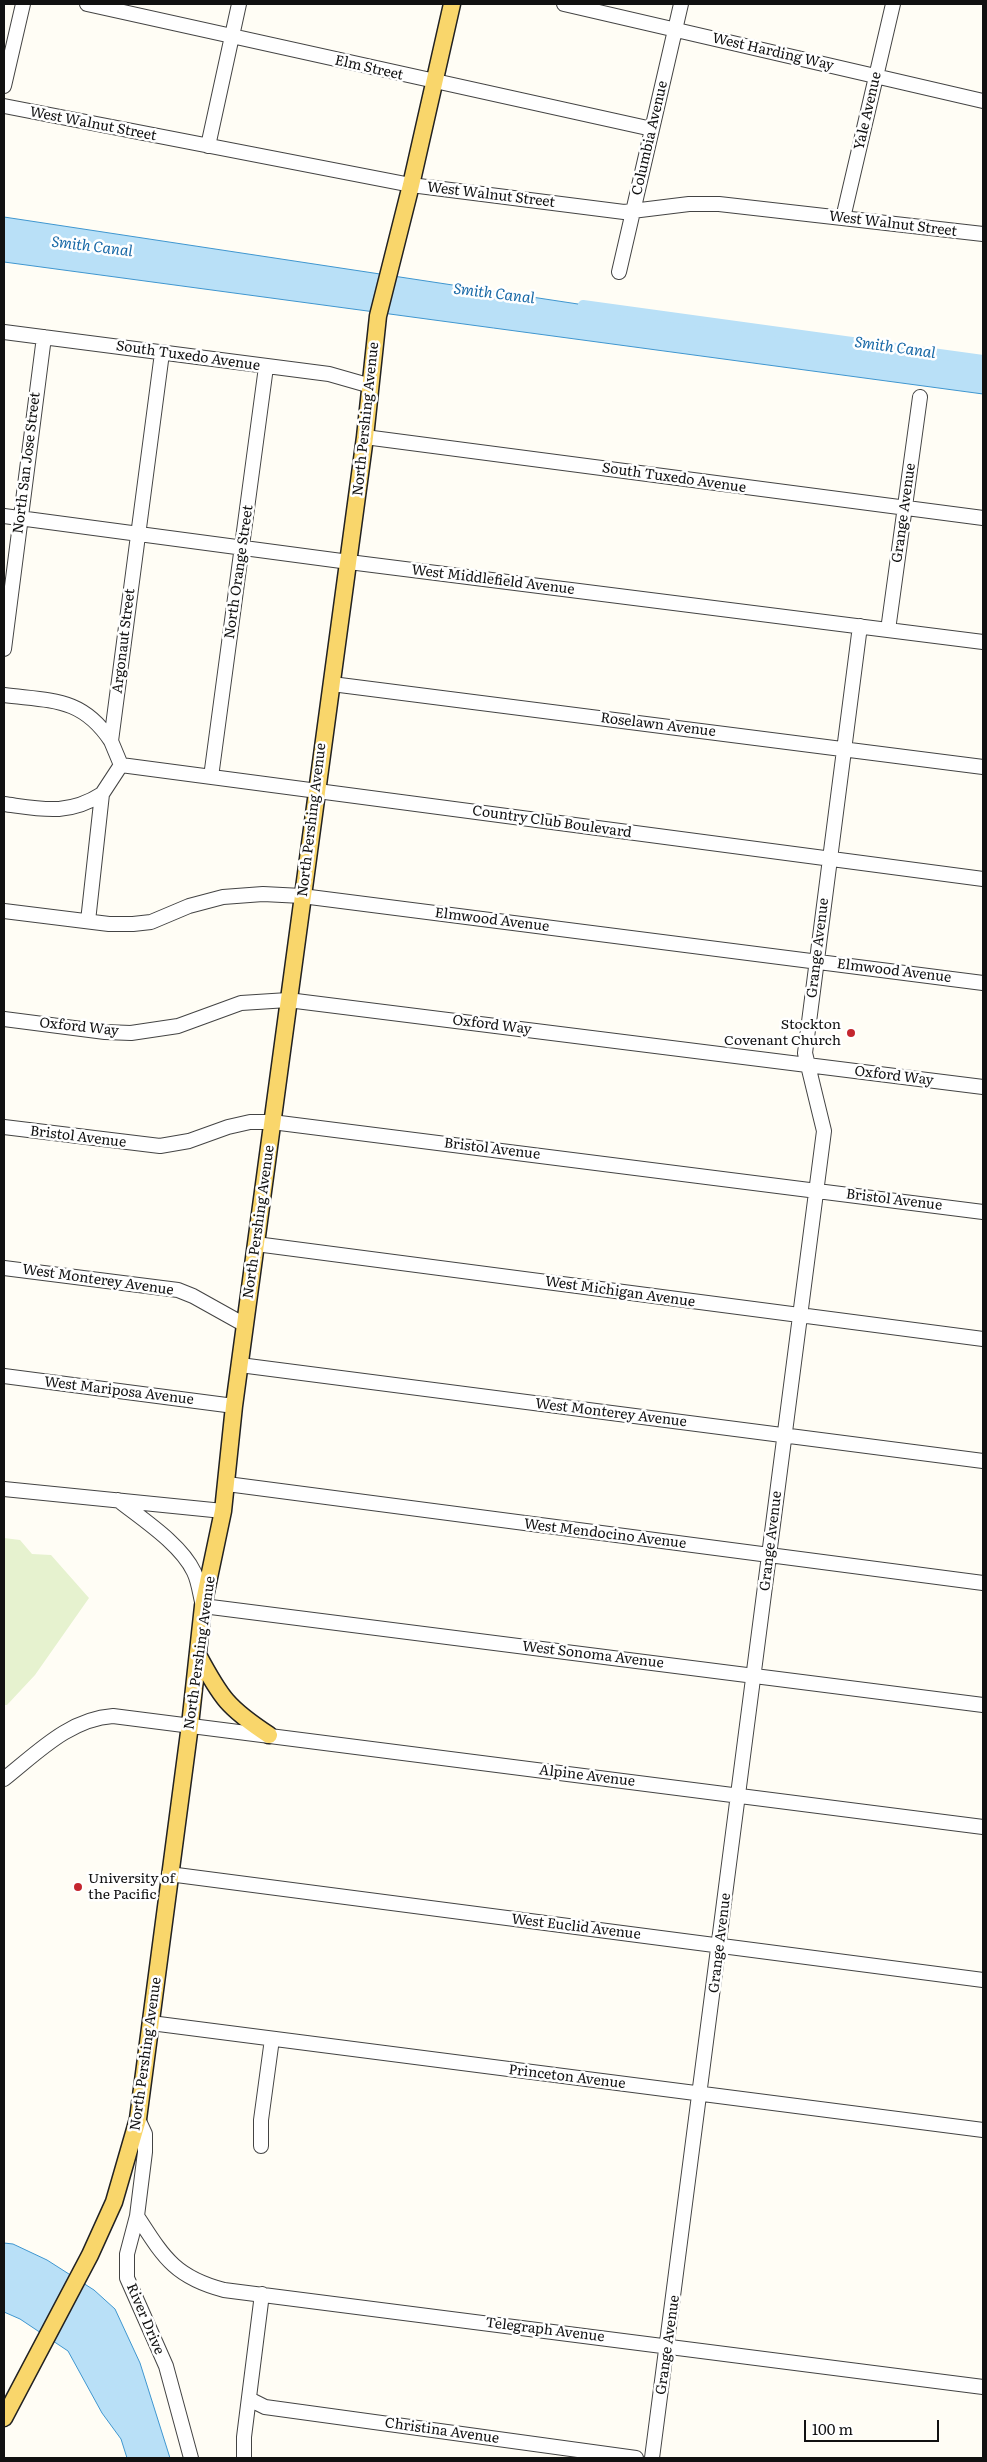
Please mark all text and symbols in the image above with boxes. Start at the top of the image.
street label: West Harding Way [711,30,835,74]
street label: Elm Street [333,52,405,84]
street label: Yale Avenue [851,70,885,152]
street label: Columbia Avenue [629,79,671,197]
street label: West Walnut Street [28,103,158,145]
street label: West Walnut Street [426,179,556,211]
street label: West Walnut Street [828,208,958,240]
water label: Smith Canal [50,233,134,261]
water label: Smith Canal [452,280,536,308]
water label: Smith Canal [853,333,937,363]
street label: South Tuxedo Avenue [115,338,261,374]
street label: North Pershing Avenue [350,341,382,497]
street label: North San Jose Street [10,391,44,535]
street label: South Tuxedo Avenue [601,460,747,496]
street label: Grange Avenue [889,462,919,564]
street label: North Orange Street [221,504,257,640]
street label: West Middlefield Avenue [410,562,576,598]
street label: Argonaut Street [109,588,139,694]
street label: Roselawn Avenue [599,710,717,740]
street label: North Pershing Avenue [294,742,330,898]
street label: Country Club Boulevard [471,802,633,842]
street label: Grange Avenue [804,897,832,999]
street label: Elmwood Avenue [434,905,550,935]
street label: Elmwood Avenue [836,956,952,986]
street label: Oxford Way [451,1012,533,1038]
street label: Oxford Way [38,1014,120,1040]
place label: Stockton Covenant Church [724,1017,841,1050]
marker: Stockton Covenant Church [845,1027,857,1039]
street label: Oxford Way [853,1063,935,1089]
street label: Bristol Avenue [29,1123,127,1151]
street label: Bristol Avenue [443,1135,541,1163]
street label: North Pershing Avenue [240,1144,278,1300]
street label: Bristol Avenue [845,1186,943,1214]
street label: West Monterey Avenue [21,1261,175,1299]
street label: West Michigan Avenue [544,1273,696,1311]
street label: West Mariposa Avenue [43,1373,195,1409]
street label: West Monterey Avenue [534,1395,688,1431]
street label: Grange Avenue [757,1490,785,1592]
street label: West Mendocino Avenue [523,1516,687,1552]
street label: North Pershing Avenue [181,1575,219,1731]
street label: West Sonoma Avenue [521,1638,665,1672]
street label: Alpine Avenue [538,1762,636,1790]
place label: University of the Pacific [88,1871,175,1904]
marker: University of the Pacific [72,1881,84,1893]
street label: Grange Avenue [706,1892,734,1994]
street label: West Euclid Avenue [510,1911,642,1943]
street label: North Pershing Avenue [127,1976,165,2132]
street label: Princeton Avenue [508,2061,626,2093]
street label: River Drive [122,2281,168,2357]
street label: Grange Avenue [653,2294,683,2396]
street label: Telegraph Avenue [485,2314,605,2346]
scale bar [807,2410,942,2442]
street label: Christina Avenue [384,2415,500,2447]
text: 100 m [812,2417,853,2440]

